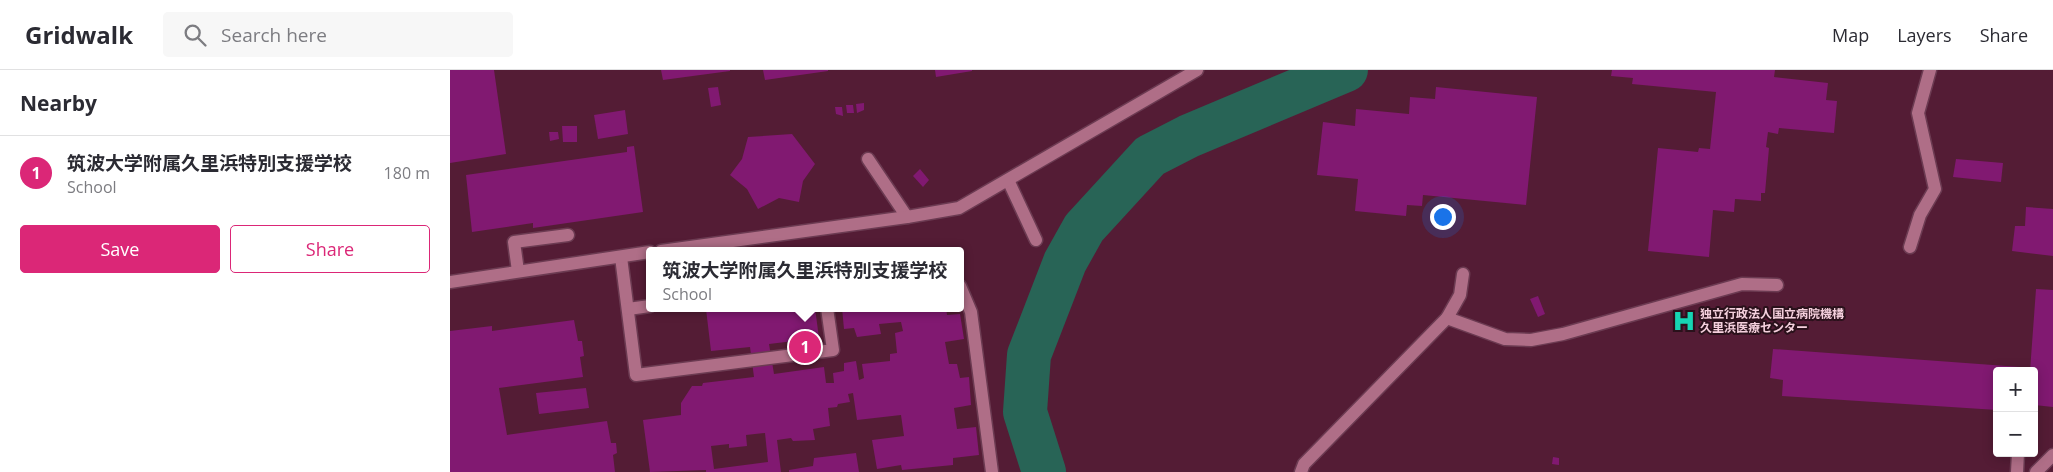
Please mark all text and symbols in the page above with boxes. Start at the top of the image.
search box [163,12,513,57]
text: Gridwalk [25,18,133,51]
icon: search [181,21,209,49]
text: Search here [221,22,327,48]
text: Map [1832,23,1869,47]
text: Layers [1897,23,1952,47]
text: Share [1980,23,2028,47]
text: Nearby [20,89,97,117]
text: 筑波大学附属久里浜特別支援学校 [67,150,352,176]
text: 1 [31,162,41,184]
text: 180 m [384,162,430,184]
text: School [67,176,117,198]
your location [1430,204,1456,230]
button: Save [20,225,220,273]
button: Share [230,225,430,273]
popup [646,247,964,312]
text: 筑波大学附属久里浜特別支援学校 [662,257,948,283]
text: School [662,283,712,305]
place label: 独立行政法人国立病院機構 久里浜医療センター [1700,305,1844,336]
hospital icon: 独立行政法人国立病院機構 久里浜医療センター [1671,308,1697,334]
pin: 1 [789,328,821,366]
map controls [1993,367,2038,457]
button: + [1993,367,2038,412]
button: − [1993,412,2038,457]

